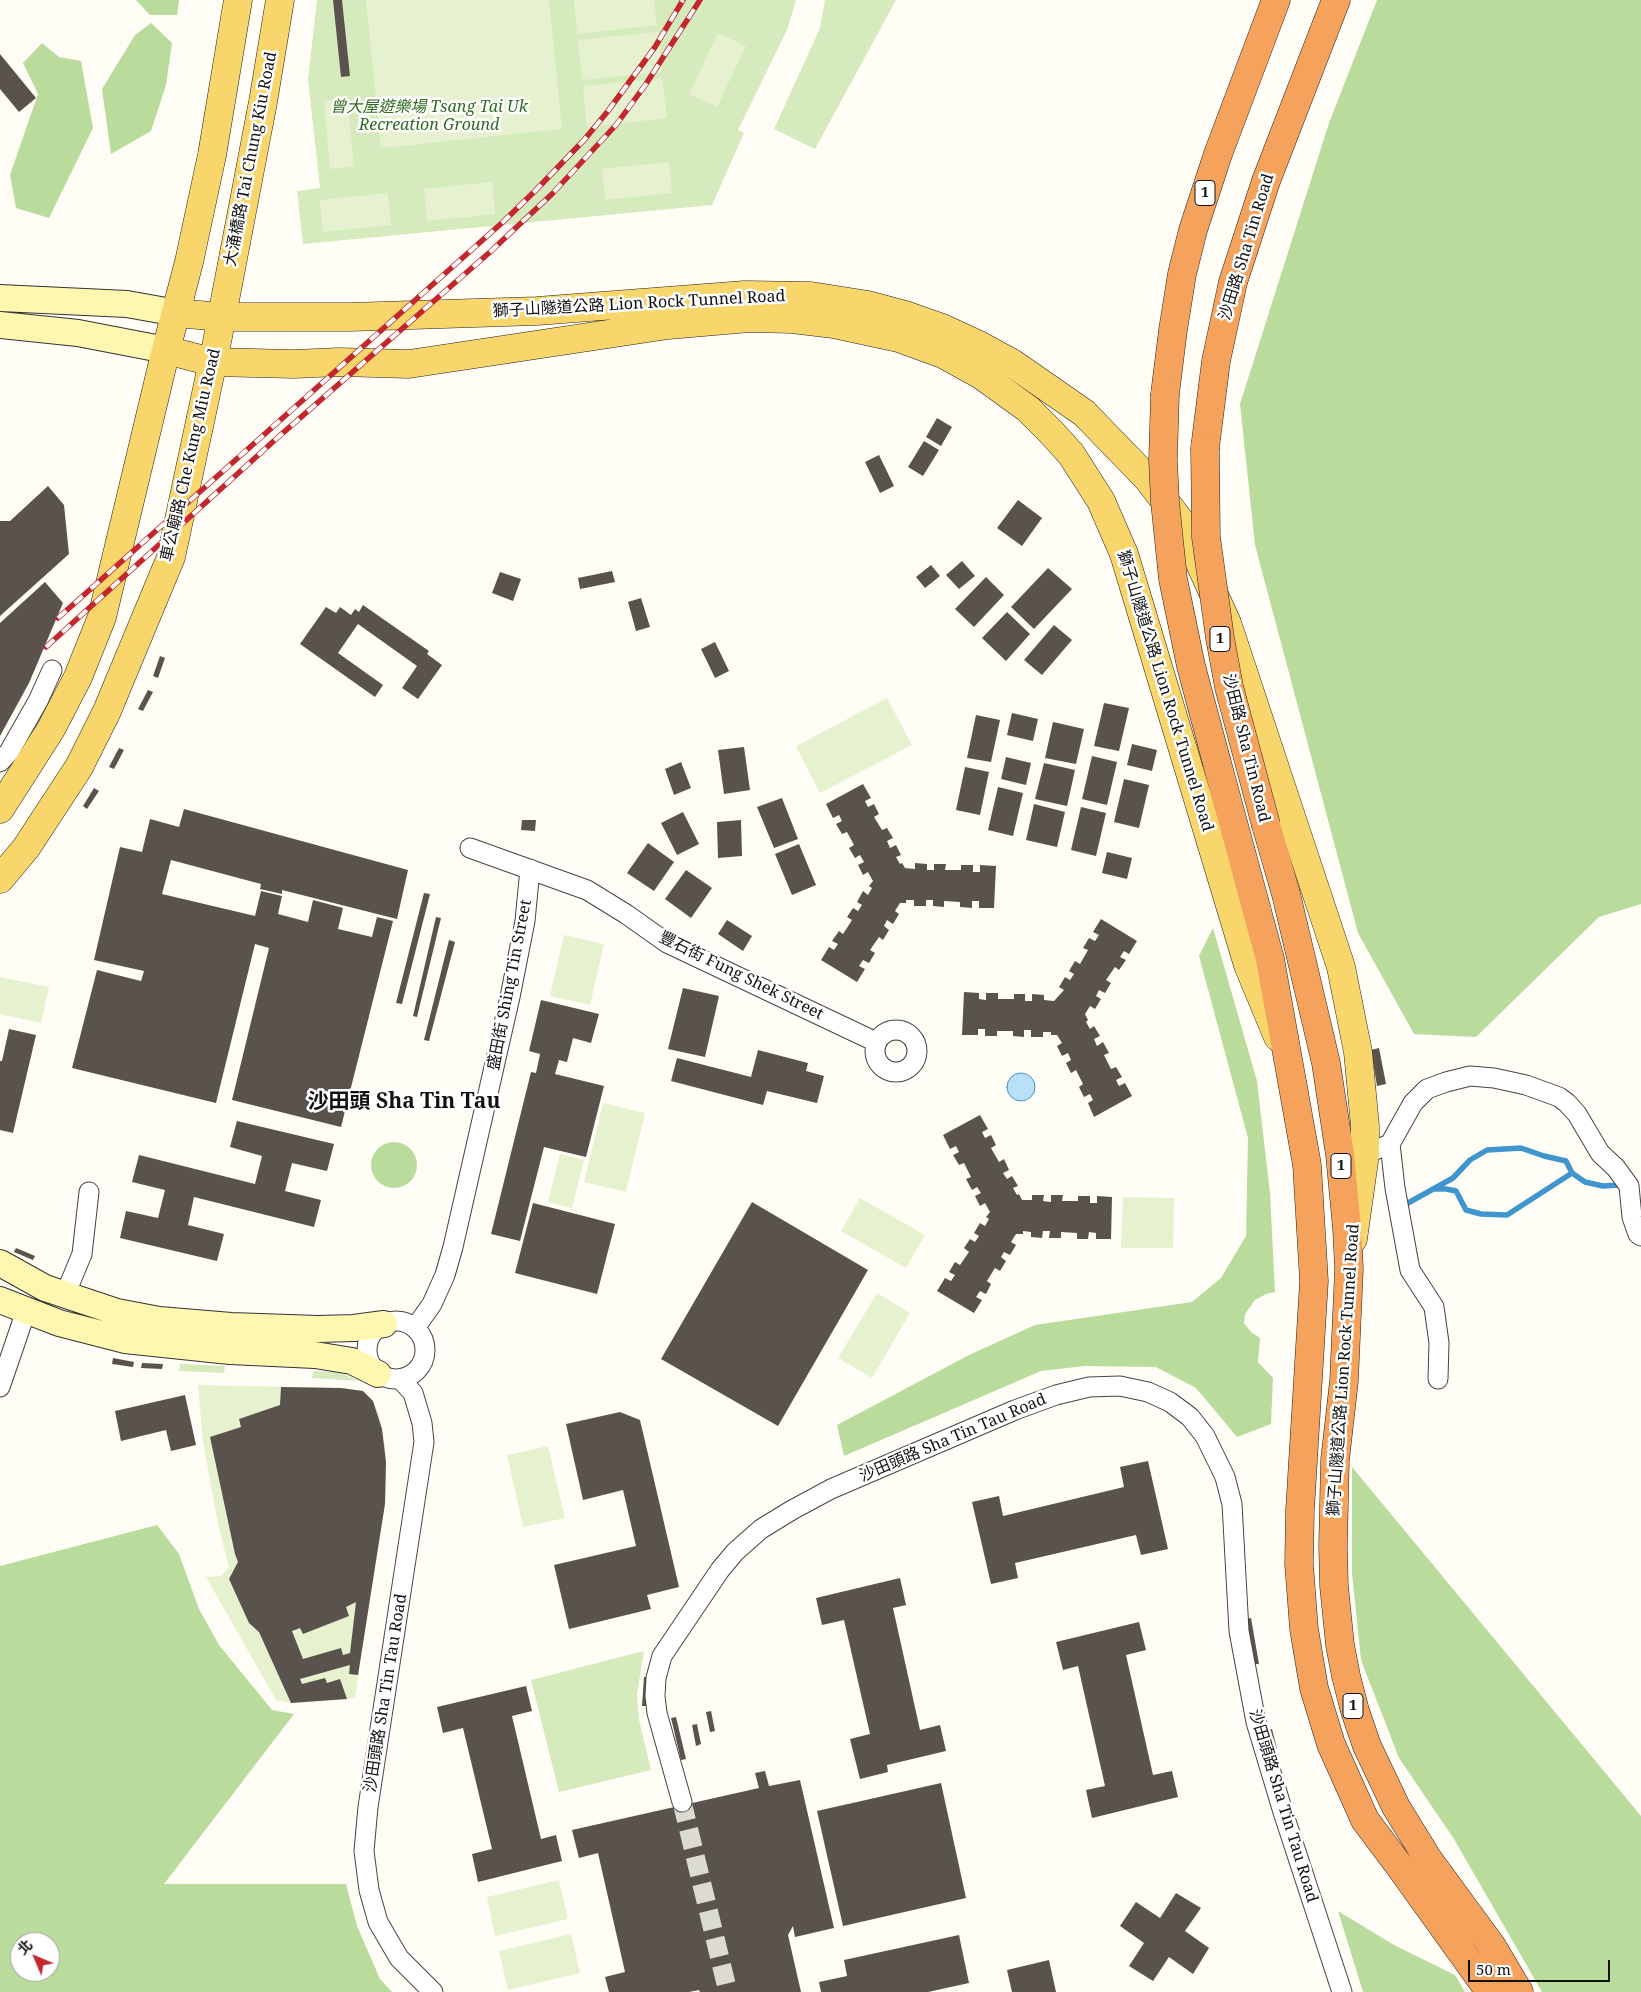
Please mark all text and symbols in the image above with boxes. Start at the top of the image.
street label: 大涌橋路 Tai Chung Kiu Road [221,50,281,268]
park label: 曾大屋遊樂場 Tsang Tai Uk Recreation Ground [330,97,528,135]
street label: 沙田路 Sha Tin Road [1216,171,1278,323]
road number: 1 [1195,180,1215,206]
street label: 獅子山隧道公路 Lion Rock Tunnel Road [492,287,786,321]
street label: 車公廟路 Che Kung Miu Road [157,347,225,563]
street label: 獅子山隧道公路 Lion Rock Tunnel Road [1113,548,1217,834]
road number: 1 [1210,626,1230,652]
street label: 沙田路 Sha Tin Road [1218,672,1274,824]
street label: 盛田街 Shing Tin Street [484,898,536,1072]
street label: 豐石街 Fung Shek Street [656,928,826,1024]
district label: 沙田頭 Sha Tin Tau [308,1089,500,1115]
road number: 1 [1331,1154,1351,1178]
street label: 獅子山隧道公路 Lion Rock Tunnel Road [1324,1223,1364,1517]
street label: 沙田頭路 Sha Tin Tau Road [857,1390,1049,1486]
street label: 沙田頭路 Sha Tin Tau Road [361,1592,411,1794]
road number: 1 [1343,1694,1363,1718]
street label: 沙田頭路 Sha Tin Tau Road [1244,1707,1322,1905]
north arrow [10,1932,60,1982]
text: 北 [13,1935,36,1958]
scale bar [1471,1950,1614,1982]
text: 50 m [1476,1959,1511,1979]

